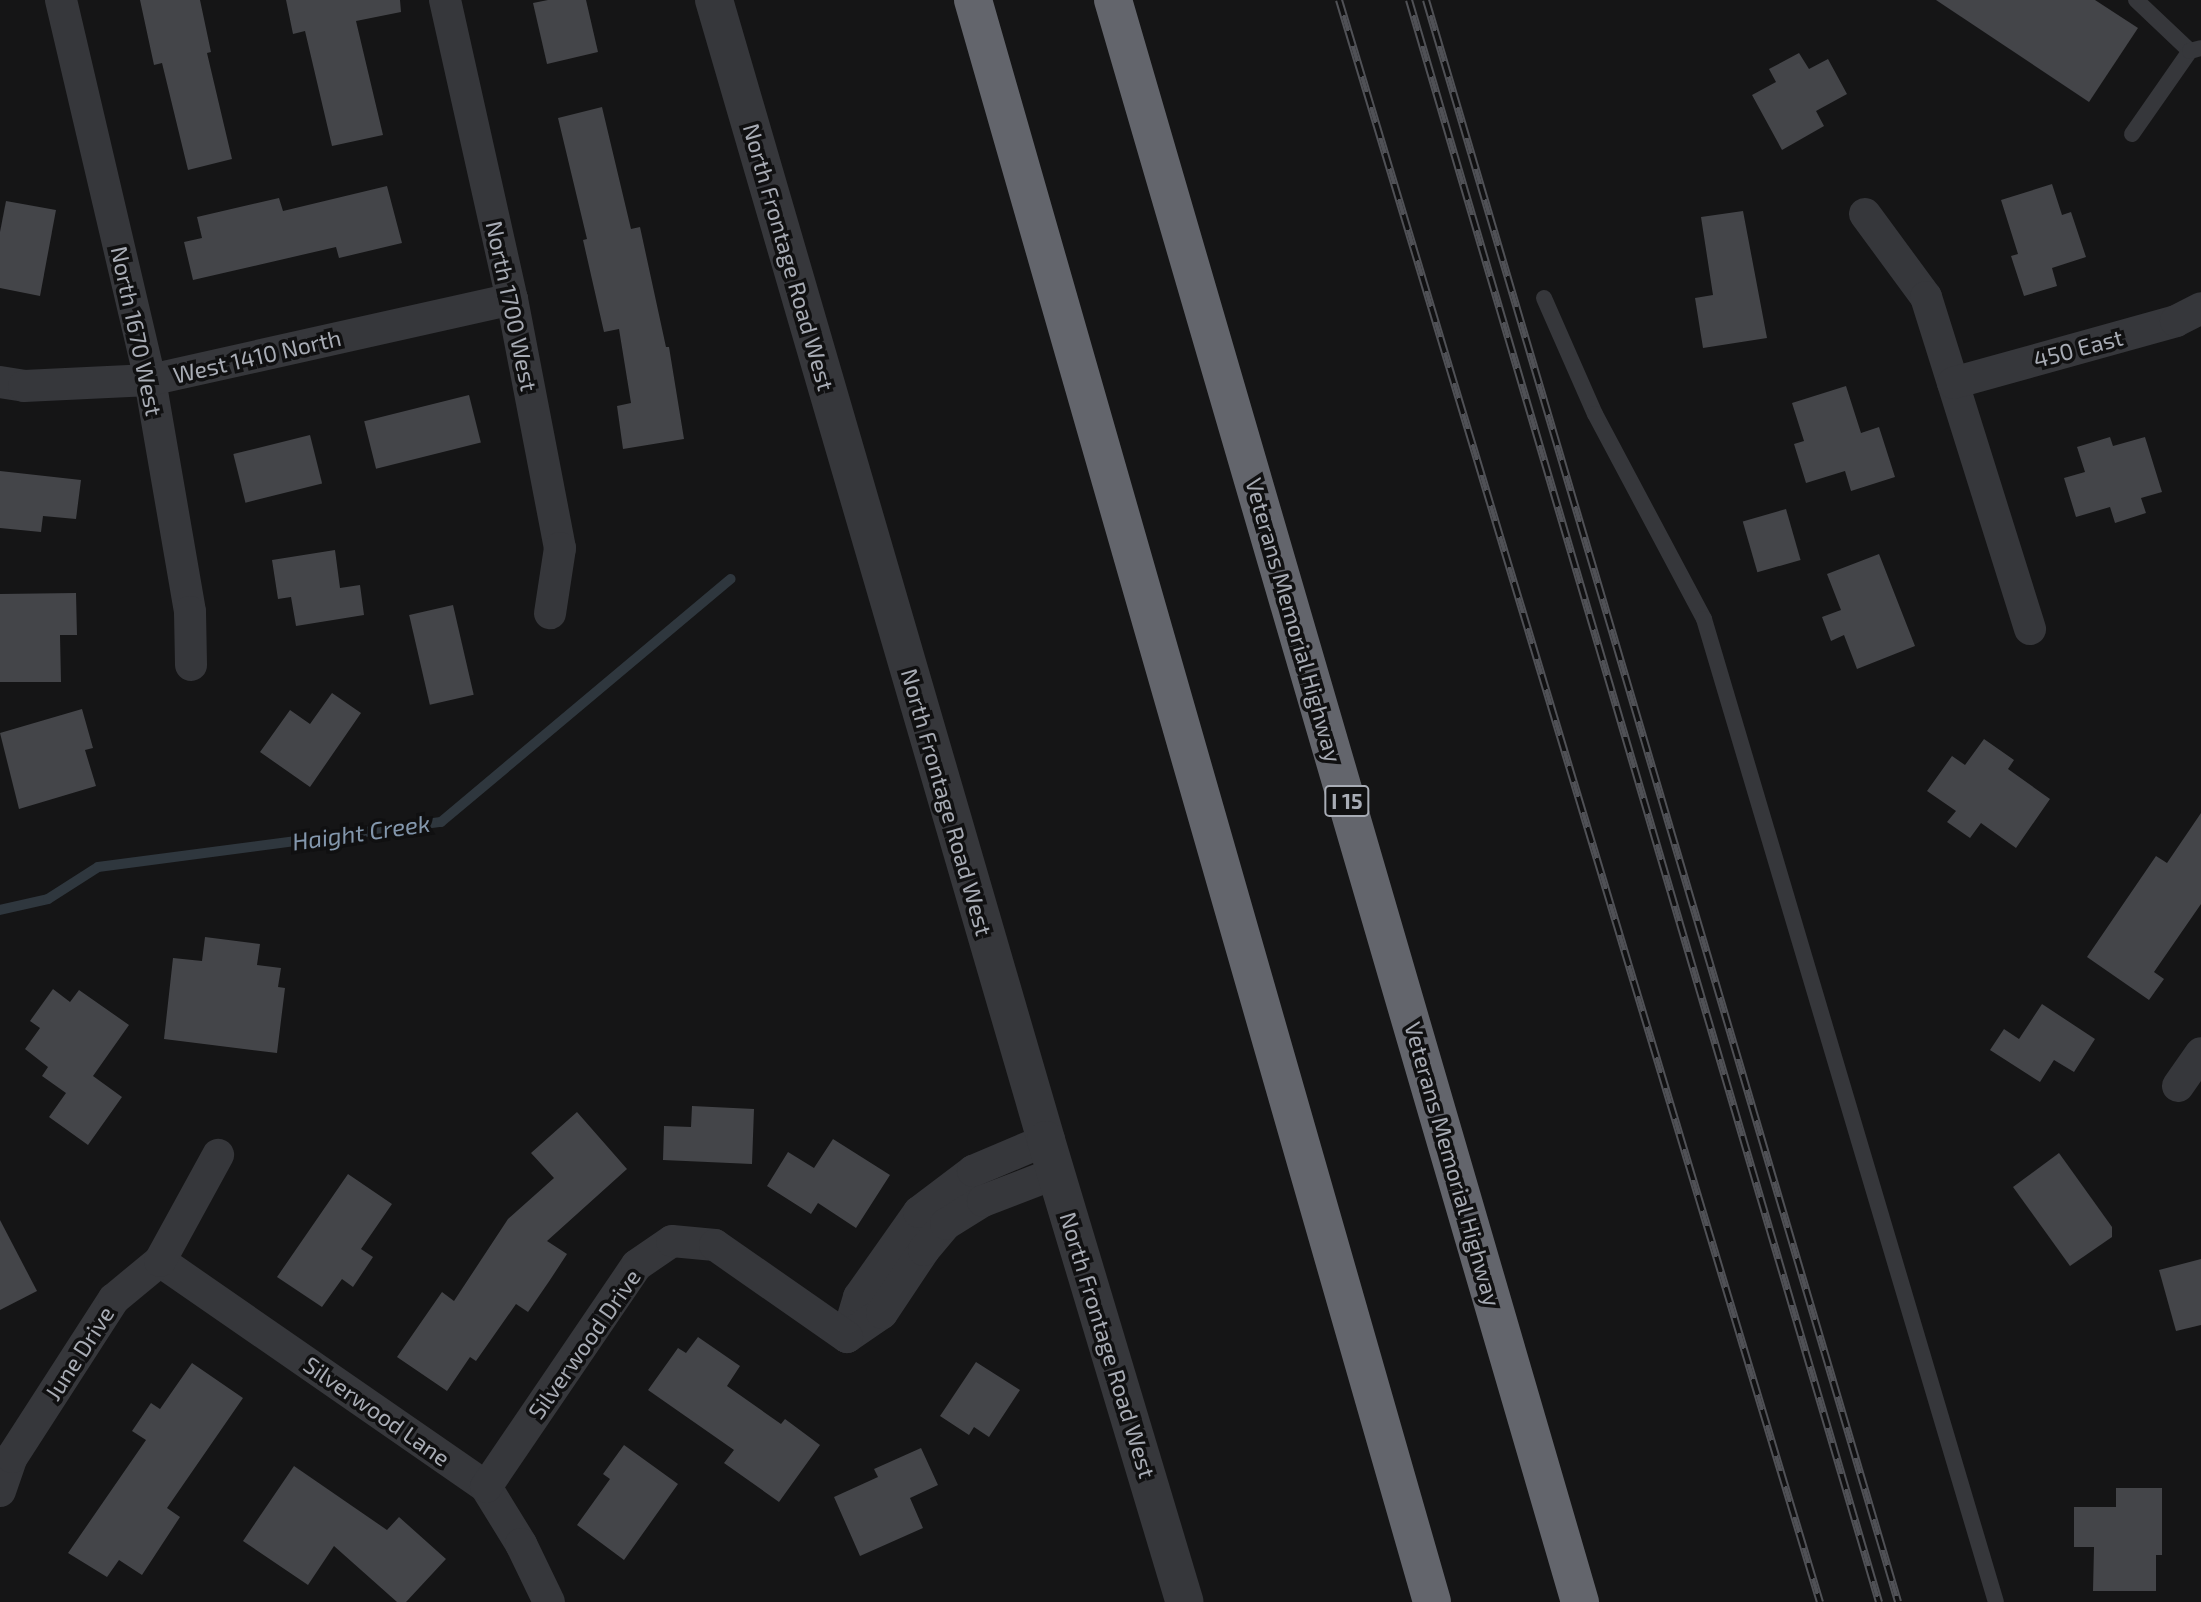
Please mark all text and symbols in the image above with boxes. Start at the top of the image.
street label: North Frontage Road West [738,120,840,394]
street label: North 1700 West [480,218,544,394]
street label: North 1670 West [106,244,168,418]
street label: West 1410 North [170,323,344,389]
street label: 450 East [2030,323,2126,373]
street label: Veterans Memorial Highway [1240,474,1348,766]
street label: North Frontage Road West [896,665,998,939]
road number: I 15 [1324,784,1370,818]
water label: Haight Creek [290,808,432,856]
street label: Veterans Memorial Highway [1399,1018,1507,1310]
street label: North Frontage Road West [1054,1209,1162,1481]
street label: Silverwood Drive [522,1264,646,1424]
street label: June Drive [38,1301,120,1405]
street label: Silverwood Lane [299,1350,455,1472]

